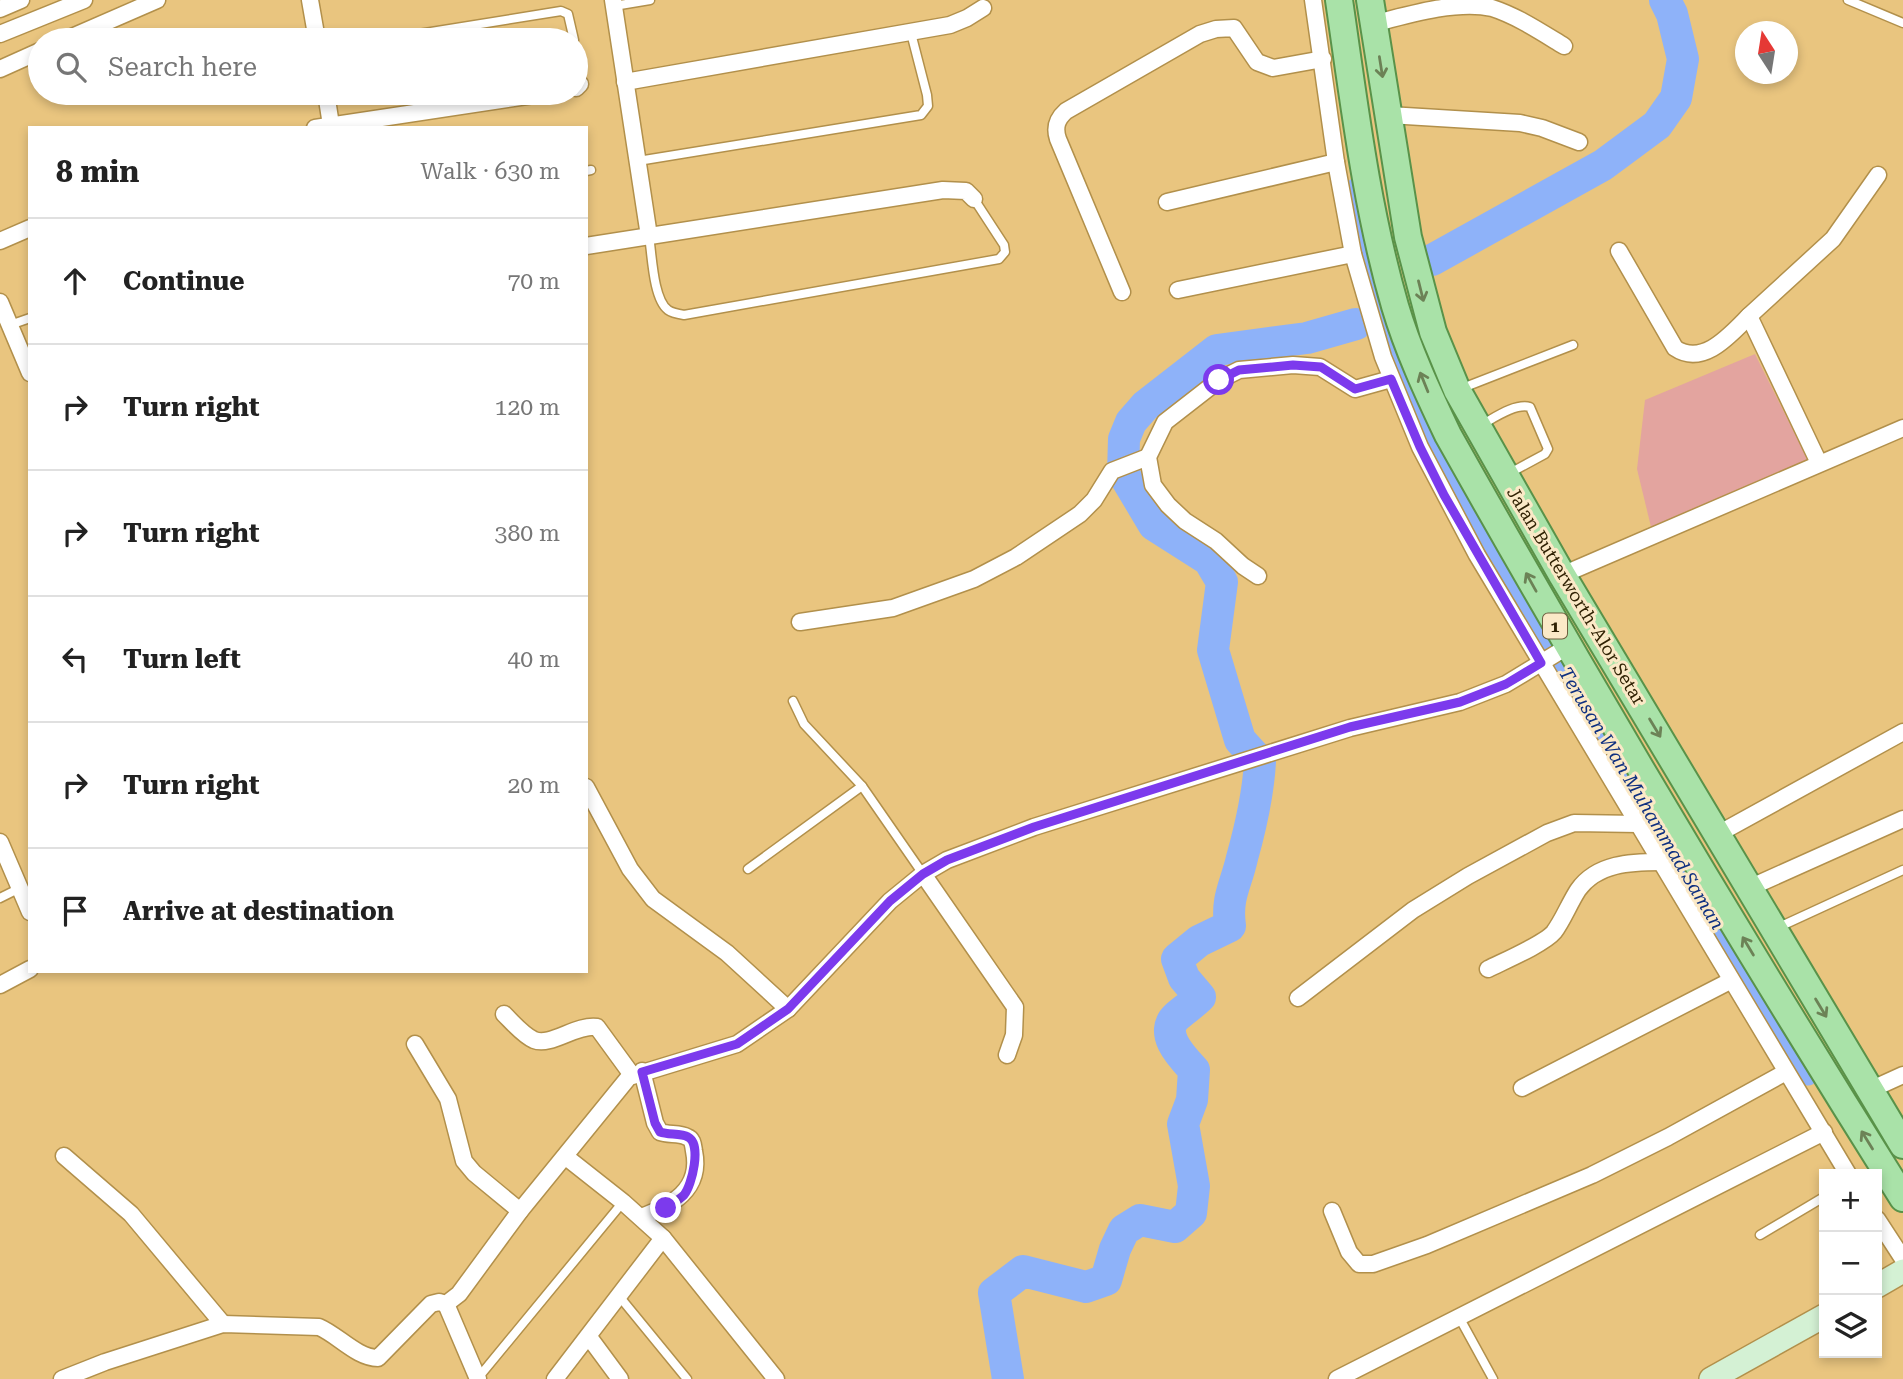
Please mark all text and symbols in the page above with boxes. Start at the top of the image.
north arrow [1735,21,1798,84]
search box [28,28,588,105]
icon: search [52,48,90,86]
text: Search here [108,52,257,82]
one-way arrow [1375,55,1388,78]
text: 8 min [56,154,139,189]
text: Walk · 630 m [421,158,560,185]
icon: ahead [56,262,94,300]
text: Continue [123,266,245,296]
text: 70 m [507,268,560,295]
one-way arrow [1415,279,1428,302]
route start [1203,364,1234,395]
one-way arrow [1416,372,1429,393]
icon: right [56,388,94,426]
text: Turn right [123,392,259,422]
text: 120 m [495,394,560,421]
street label: Jalan Butterworth-Alor Setar [1503,483,1650,709]
icon: right [56,514,94,552]
text: Turn right [123,518,259,548]
text: 380 m [495,520,560,547]
one-way arrow [1524,573,1538,593]
road number: 1 [1543,614,1567,638]
icon: left [56,640,94,678]
text: Turn left [123,644,241,674]
text: 40 m [507,646,560,673]
water label: Terusan Wan Muhammad Saman [1554,663,1729,934]
one-way arrow [1648,718,1662,738]
icon: right [56,766,94,804]
text: Turn right [123,770,259,800]
text: 20 m [507,772,560,799]
icon: arrive [56,892,94,930]
text: Arrive at destination [123,896,394,926]
one-way arrow [1740,937,1754,957]
one-way arrow [1814,998,1828,1018]
one-way arrow [1859,1131,1873,1151]
map controls [1819,1169,1882,1358]
button: + [1819,1169,1882,1232]
route end [650,1192,681,1223]
button: − [1819,1232,1882,1295]
button: layers [1819,1295,1882,1358]

